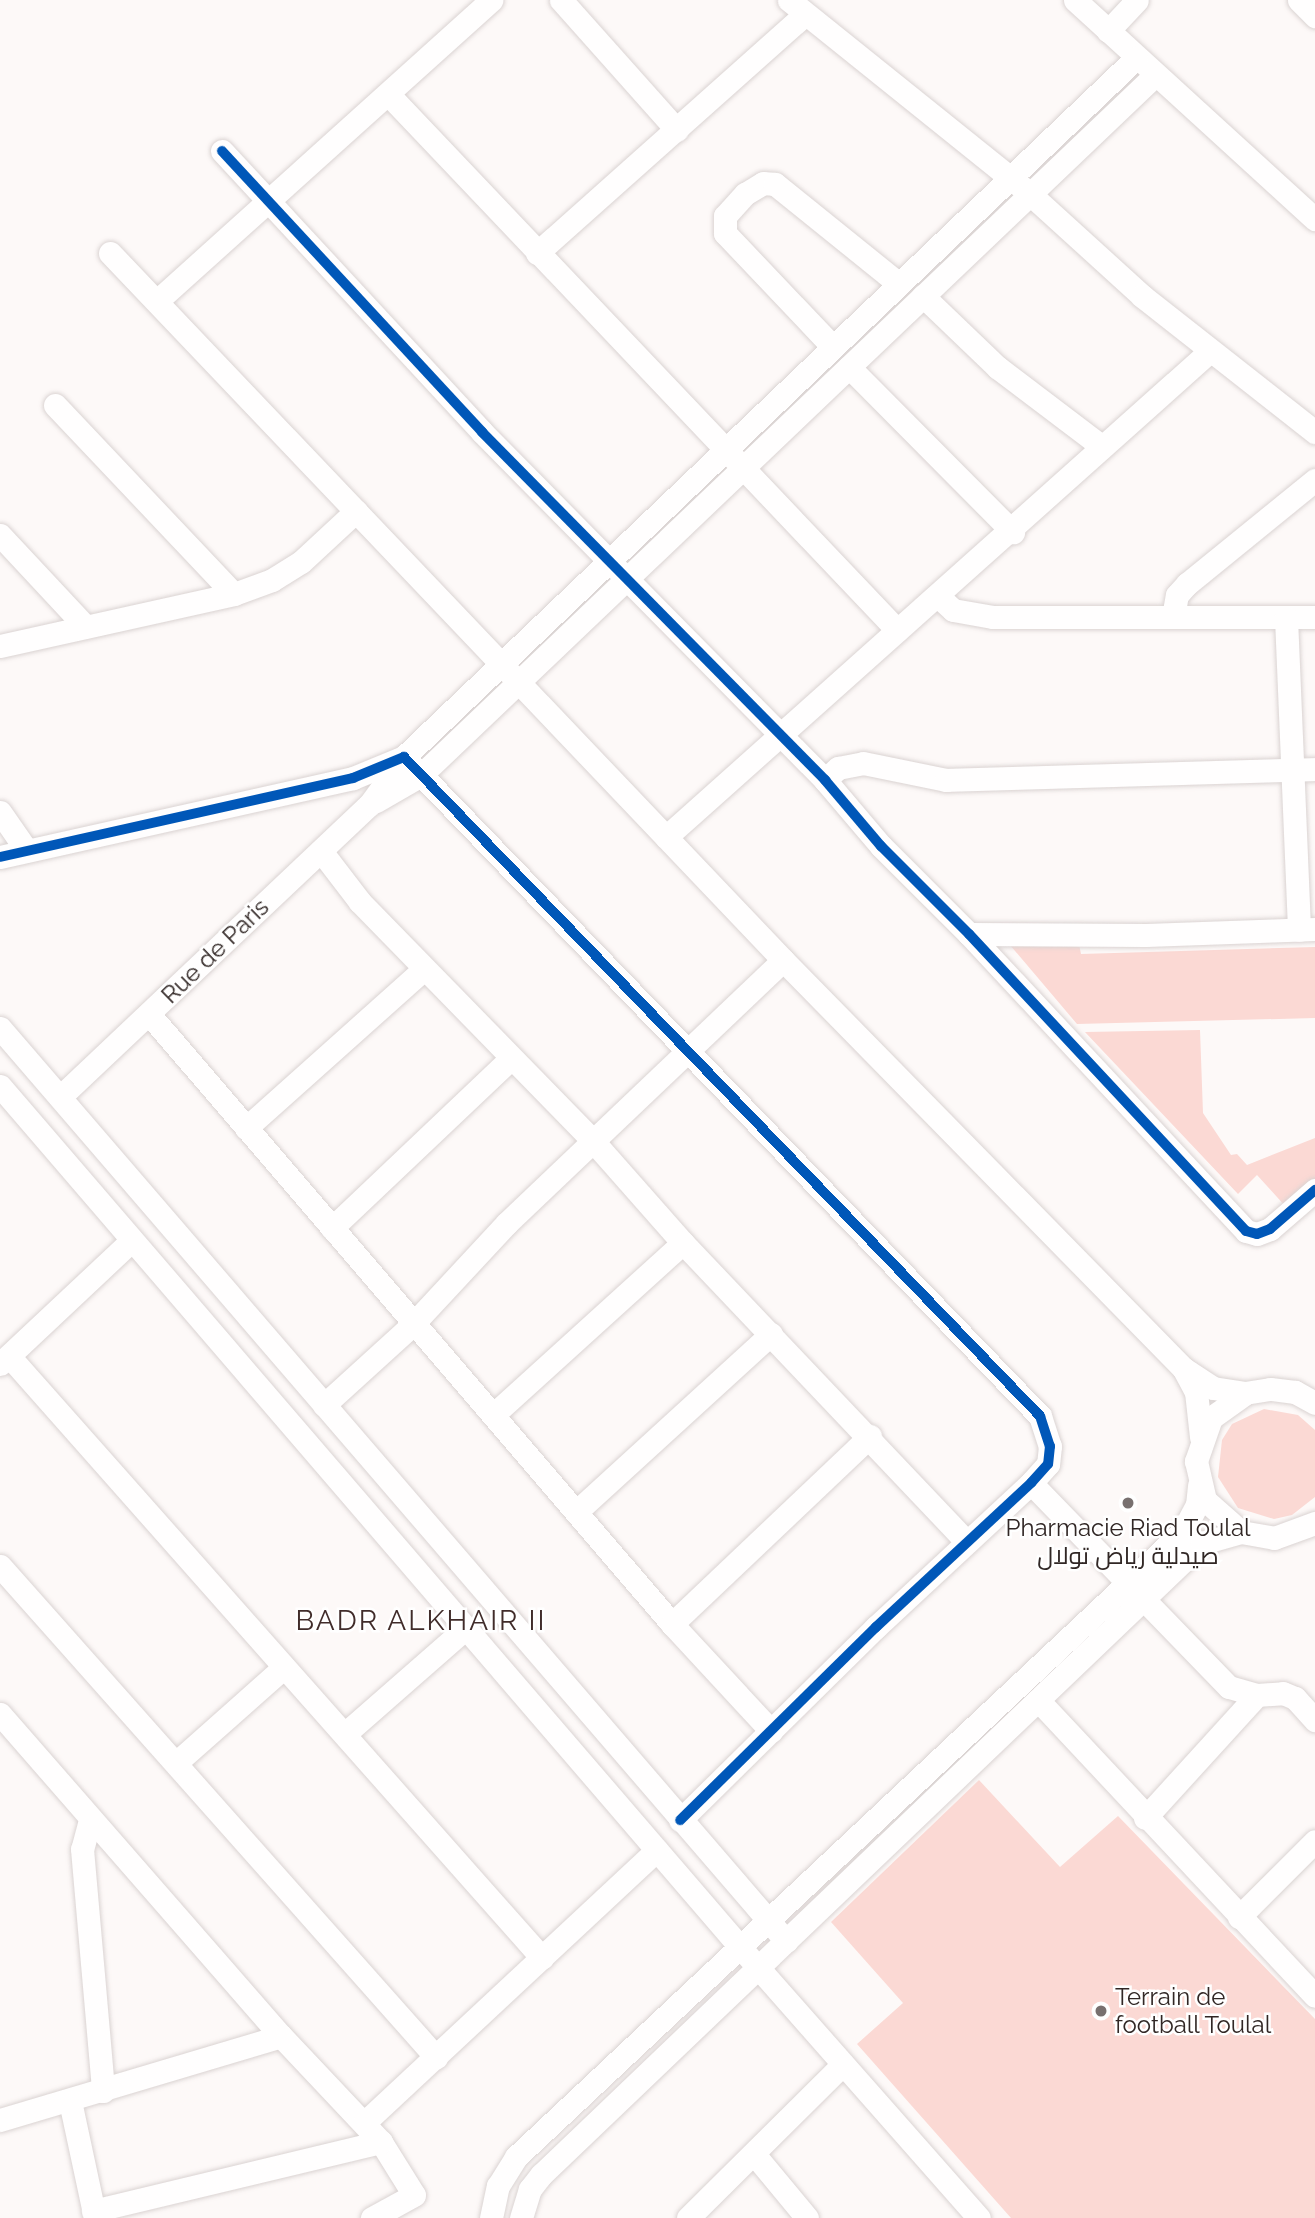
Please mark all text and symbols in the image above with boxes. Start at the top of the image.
street label: Rue de Paris [155,893,275,1009]
marker: Pharmacie Riad Toulal صيدلية رياض تولال [1120,1495,1136,1511]
place label: Pharmacie Riad Toulal صيدلية رياض تولال [1005,1514,1251,1570]
district label: BADR ALKHAIR II [297,1604,545,1638]
place label: Terrain de football Toulal [1115,1983,1273,2039]
marker: Terrain de football Toulal [1093,2003,1109,2019]

